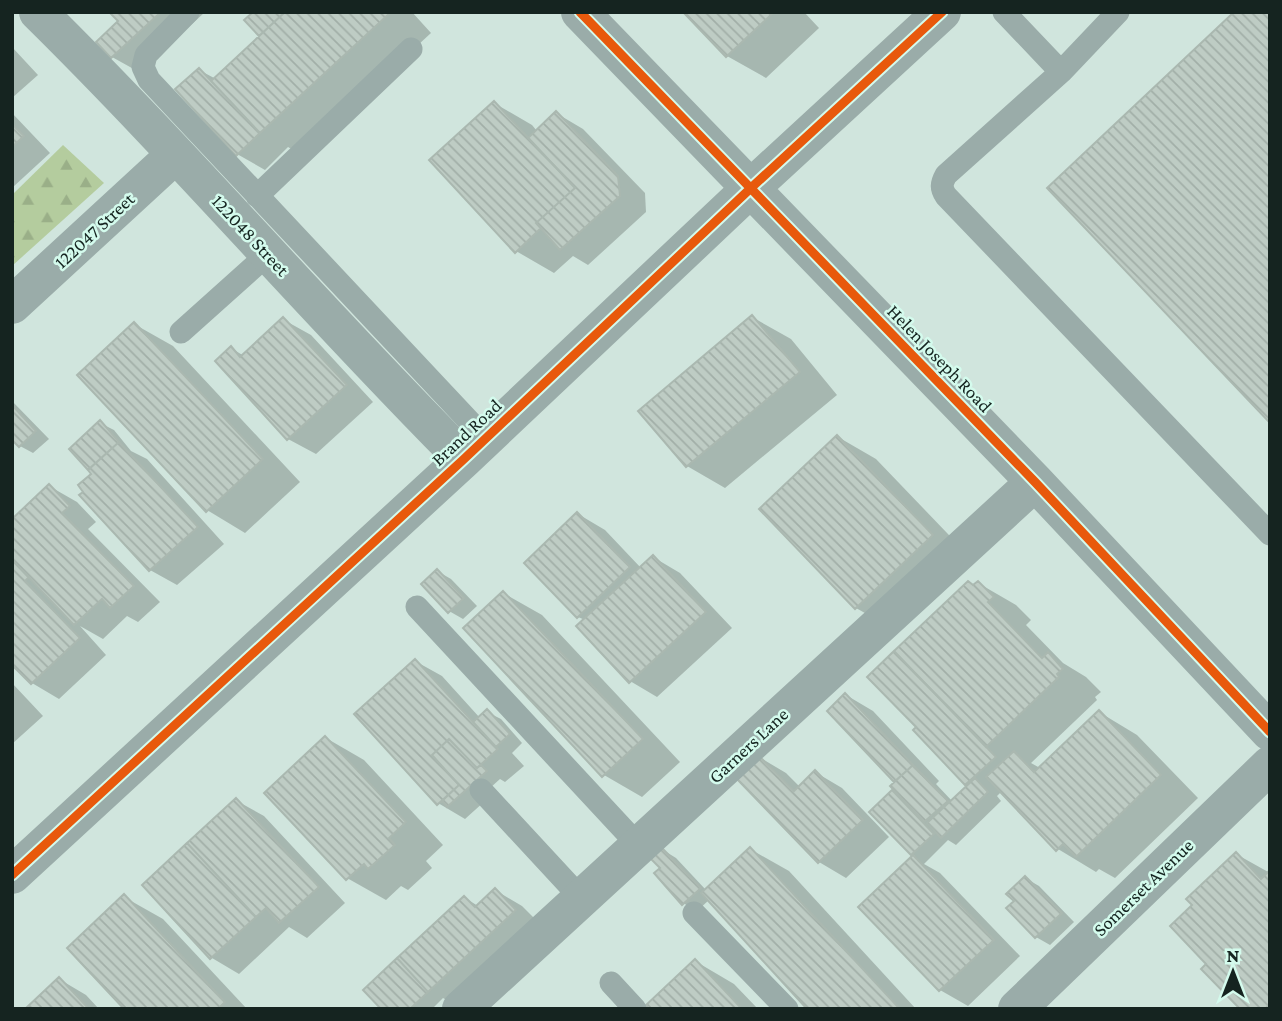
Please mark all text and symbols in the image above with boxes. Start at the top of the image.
street label: 122047 Street [50,188,139,273]
street label: 122048 Street [208,190,294,281]
street label: Helen Joseph Road [883,300,996,416]
street label: Brand Road [427,395,506,470]
street label: Garners Lane [704,703,792,787]
street label: Somerset Avenue [1089,835,1197,940]
north arrow [1198,937,1268,1007]
text: N [1227,945,1240,966]

